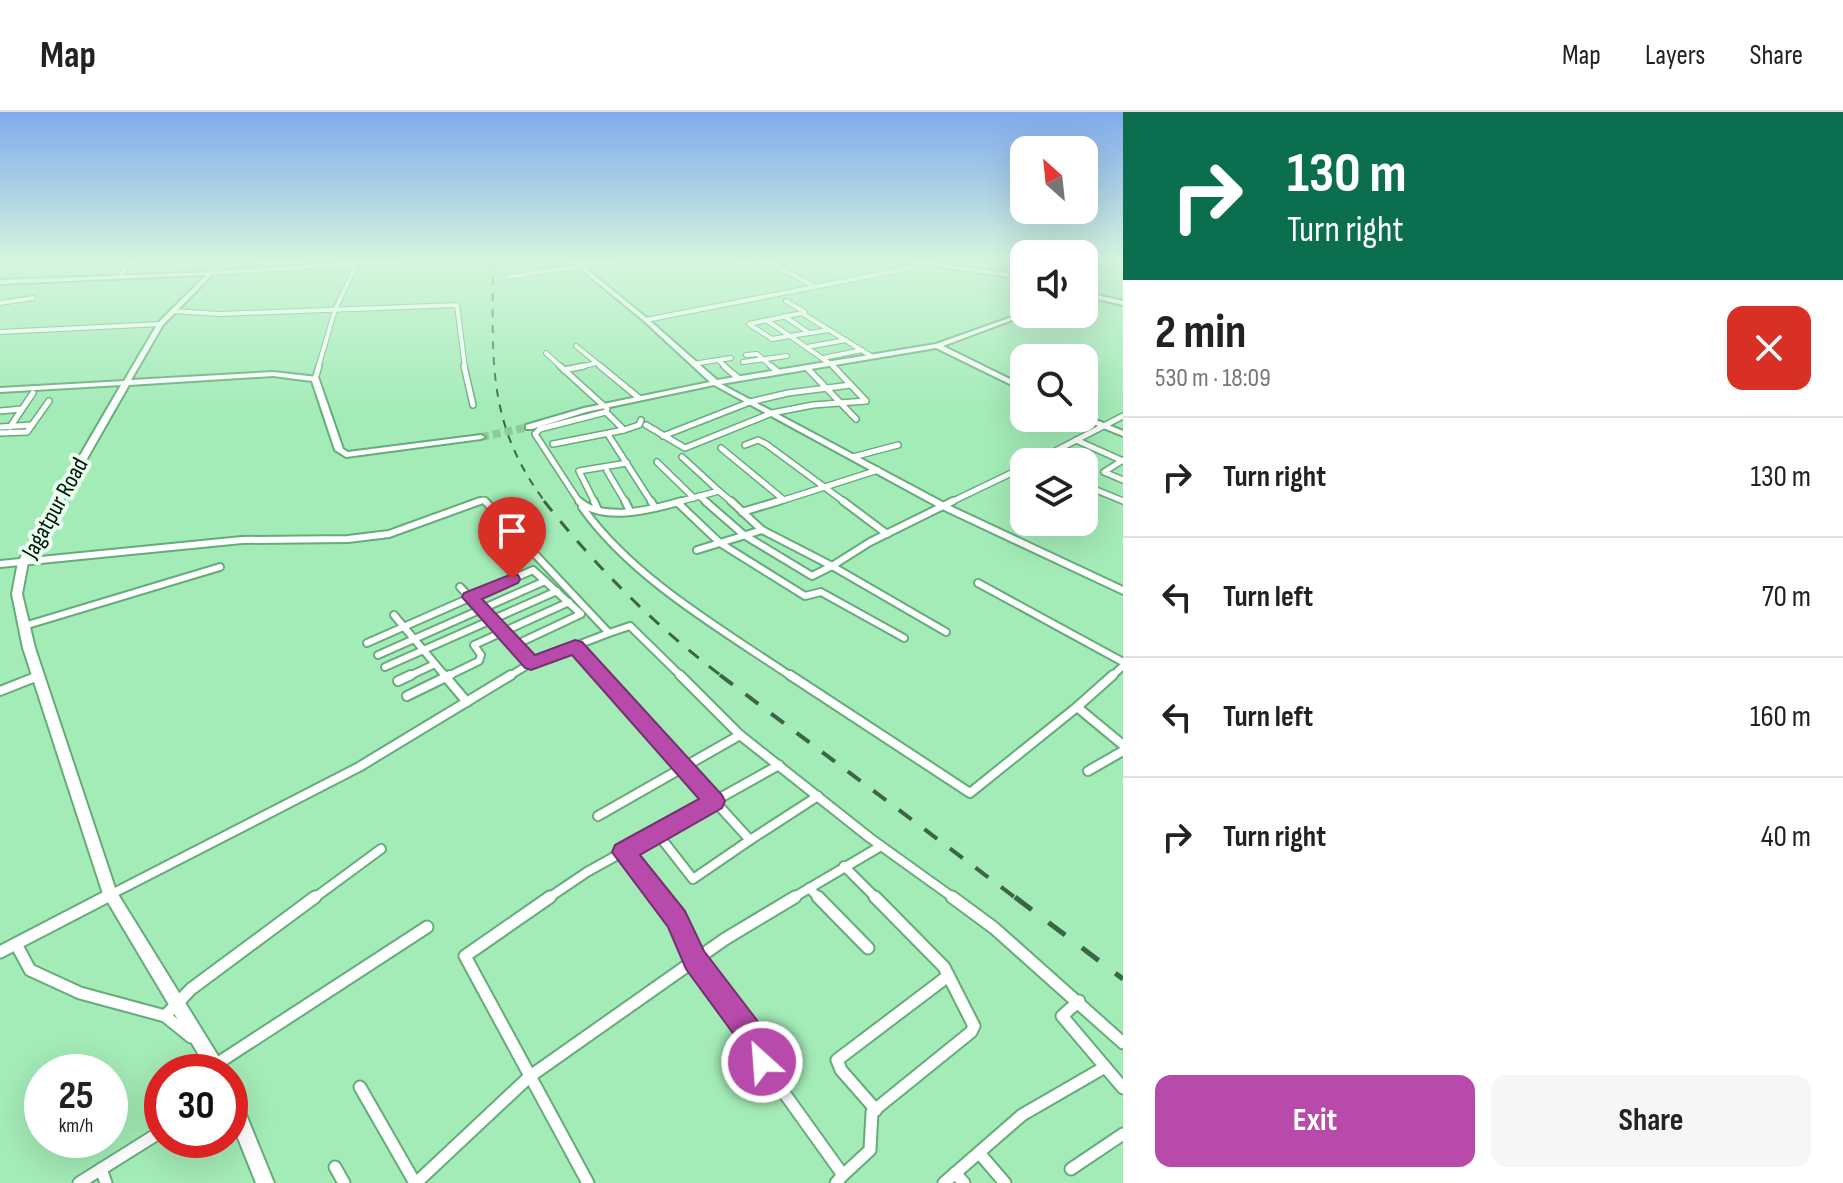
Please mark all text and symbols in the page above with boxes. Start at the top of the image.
text: Map [40,33,96,78]
text: Map [1562,39,1601,72]
text: Layers [1645,39,1705,72]
text: Share [1749,39,1803,72]
north arrow [1010,136,1098,224]
map controls [1010,136,1098,536]
text: 130 m [1287,141,1407,208]
icon: right [1155,144,1259,248]
text: Turn right [1287,209,1404,252]
button: sound [1010,240,1098,328]
text: 2 min [1155,304,1246,361]
button: close [1727,306,1811,390]
button: search [1010,344,1098,432]
text: 530 m · 18:09 [1155,363,1271,394]
button: layers [1010,448,1098,536]
street label: Jagatpur Road [15,453,95,564]
icon: right [1155,455,1199,499]
text: Turn right [1223,459,1326,495]
text: 130 m [1751,459,1811,495]
pin [478,497,546,579]
icon: arrive [490,509,534,553]
icon: left [1155,575,1199,619]
text: Turn left [1223,579,1313,615]
text: 70 m [1762,579,1811,615]
icon: left [1155,695,1199,739]
text: Turn left [1223,699,1313,735]
text: 160 m [1750,699,1811,735]
icon: right [1155,815,1199,859]
text: Turn right [1223,819,1326,855]
text: 40 m [1761,819,1811,855]
position arrow [720,1020,804,1104]
speed limit sign: 30 [144,1054,248,1158]
text: 25 [58,1072,94,1120]
button: Exit [1155,1075,1475,1167]
button: Share [1491,1075,1811,1167]
text: km/h [59,1114,93,1138]

